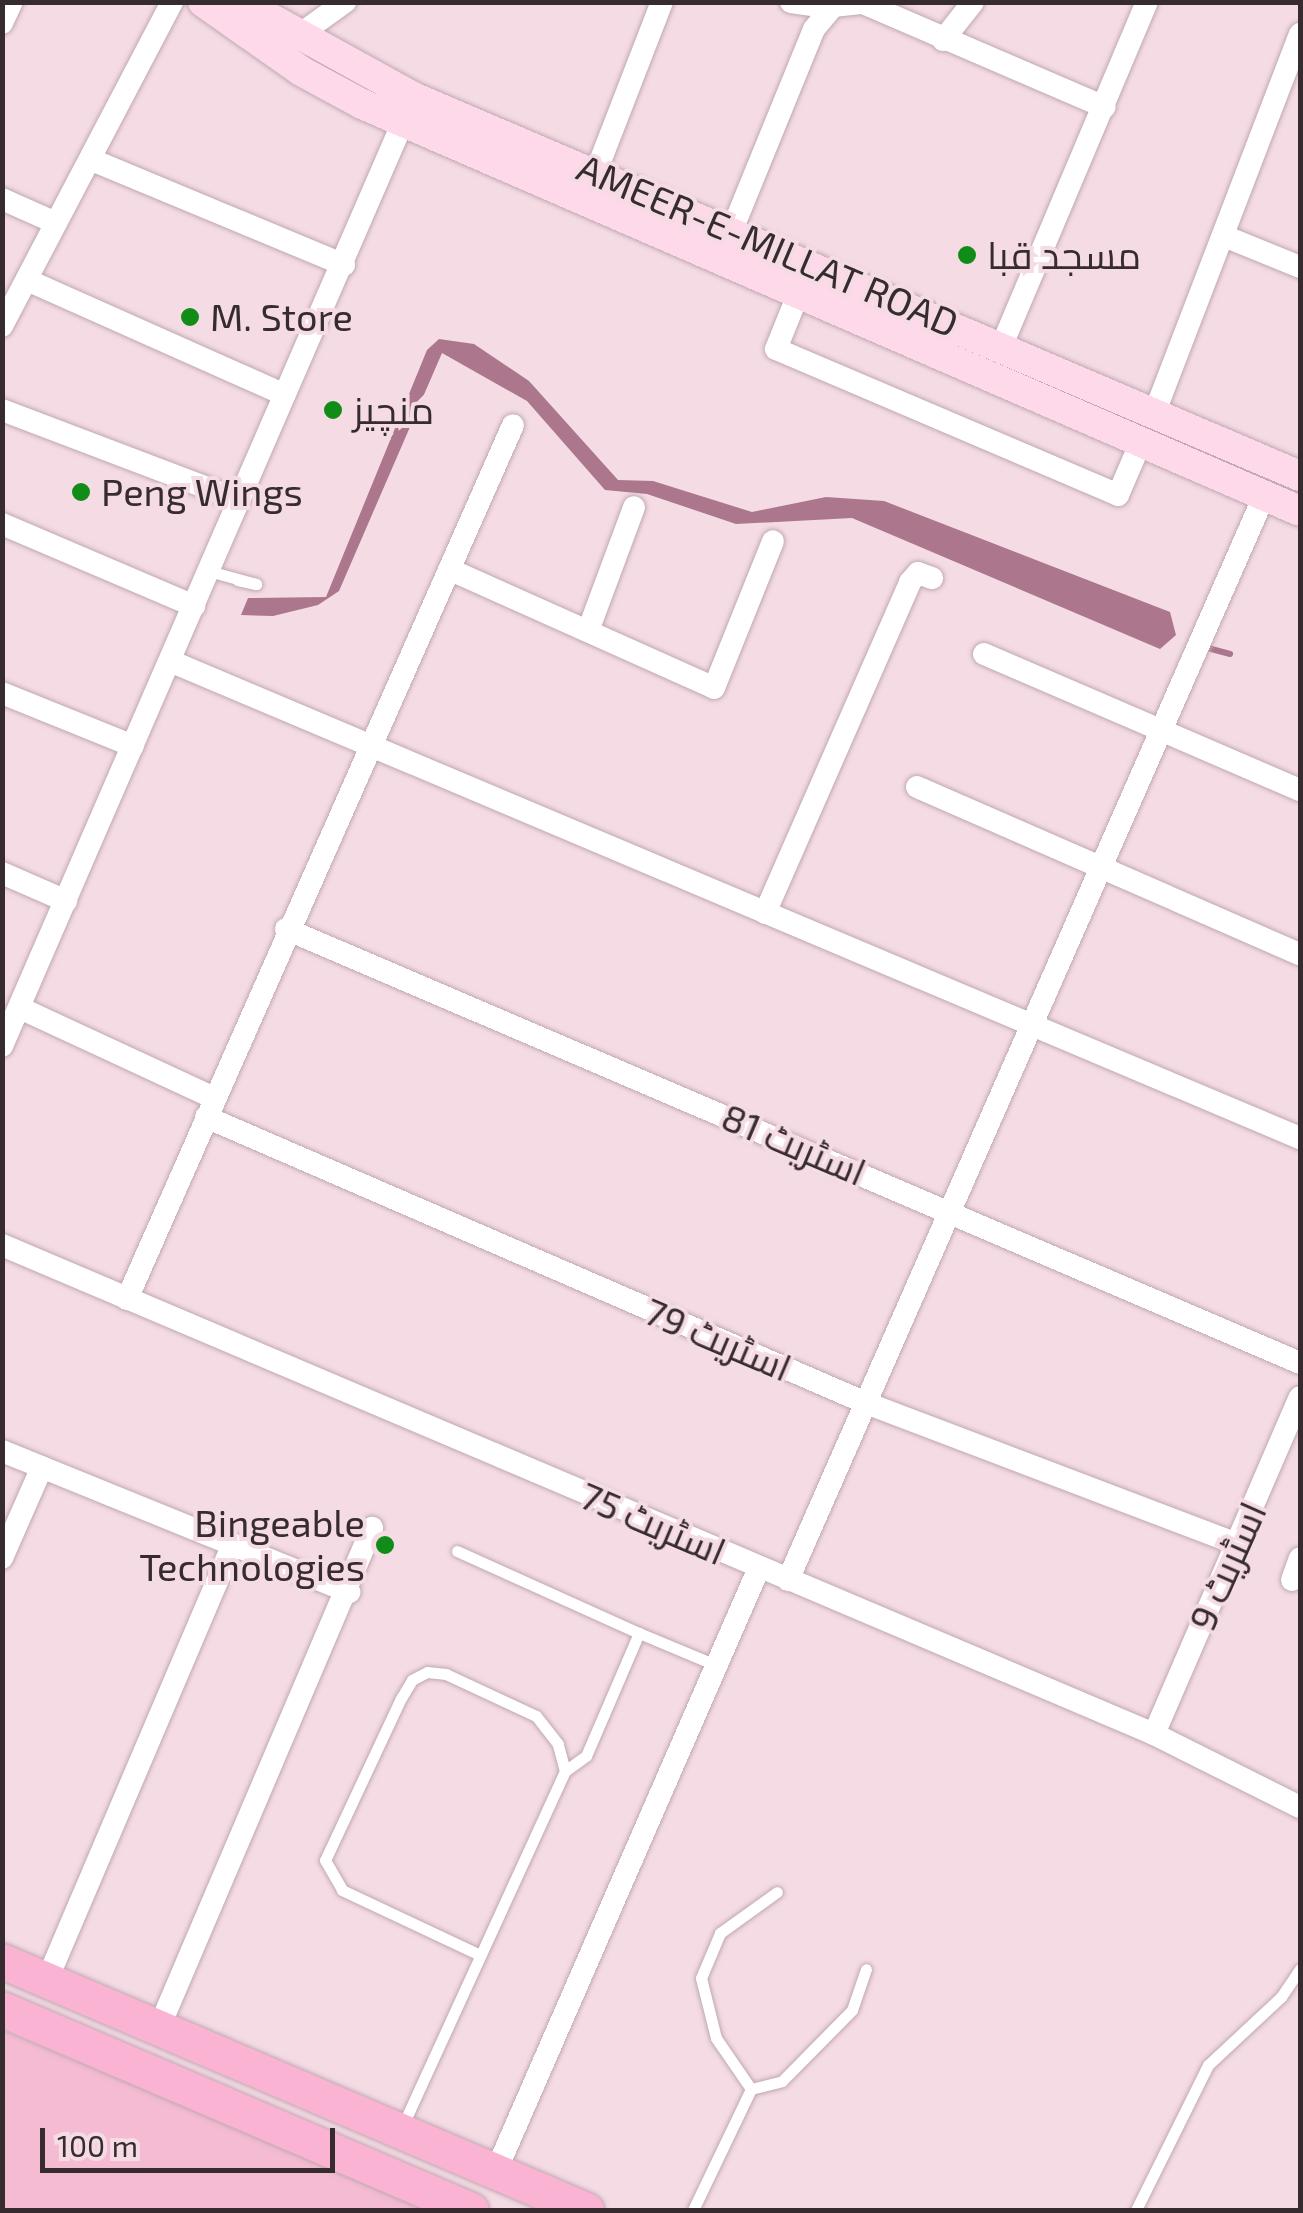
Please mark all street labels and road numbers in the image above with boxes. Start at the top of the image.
street label: AMEER-E-MILLAT ROAD [570,144,966,346]
street label: اسٹریٹ 81 [715,1093,873,1195]
street label: اسٹریٹ 79 [638,1288,798,1390]
street label: اسٹریٹ 75 [573,1472,733,1574]
street label: اسٹریٹ 9 [1179,1495,1275,1637]

